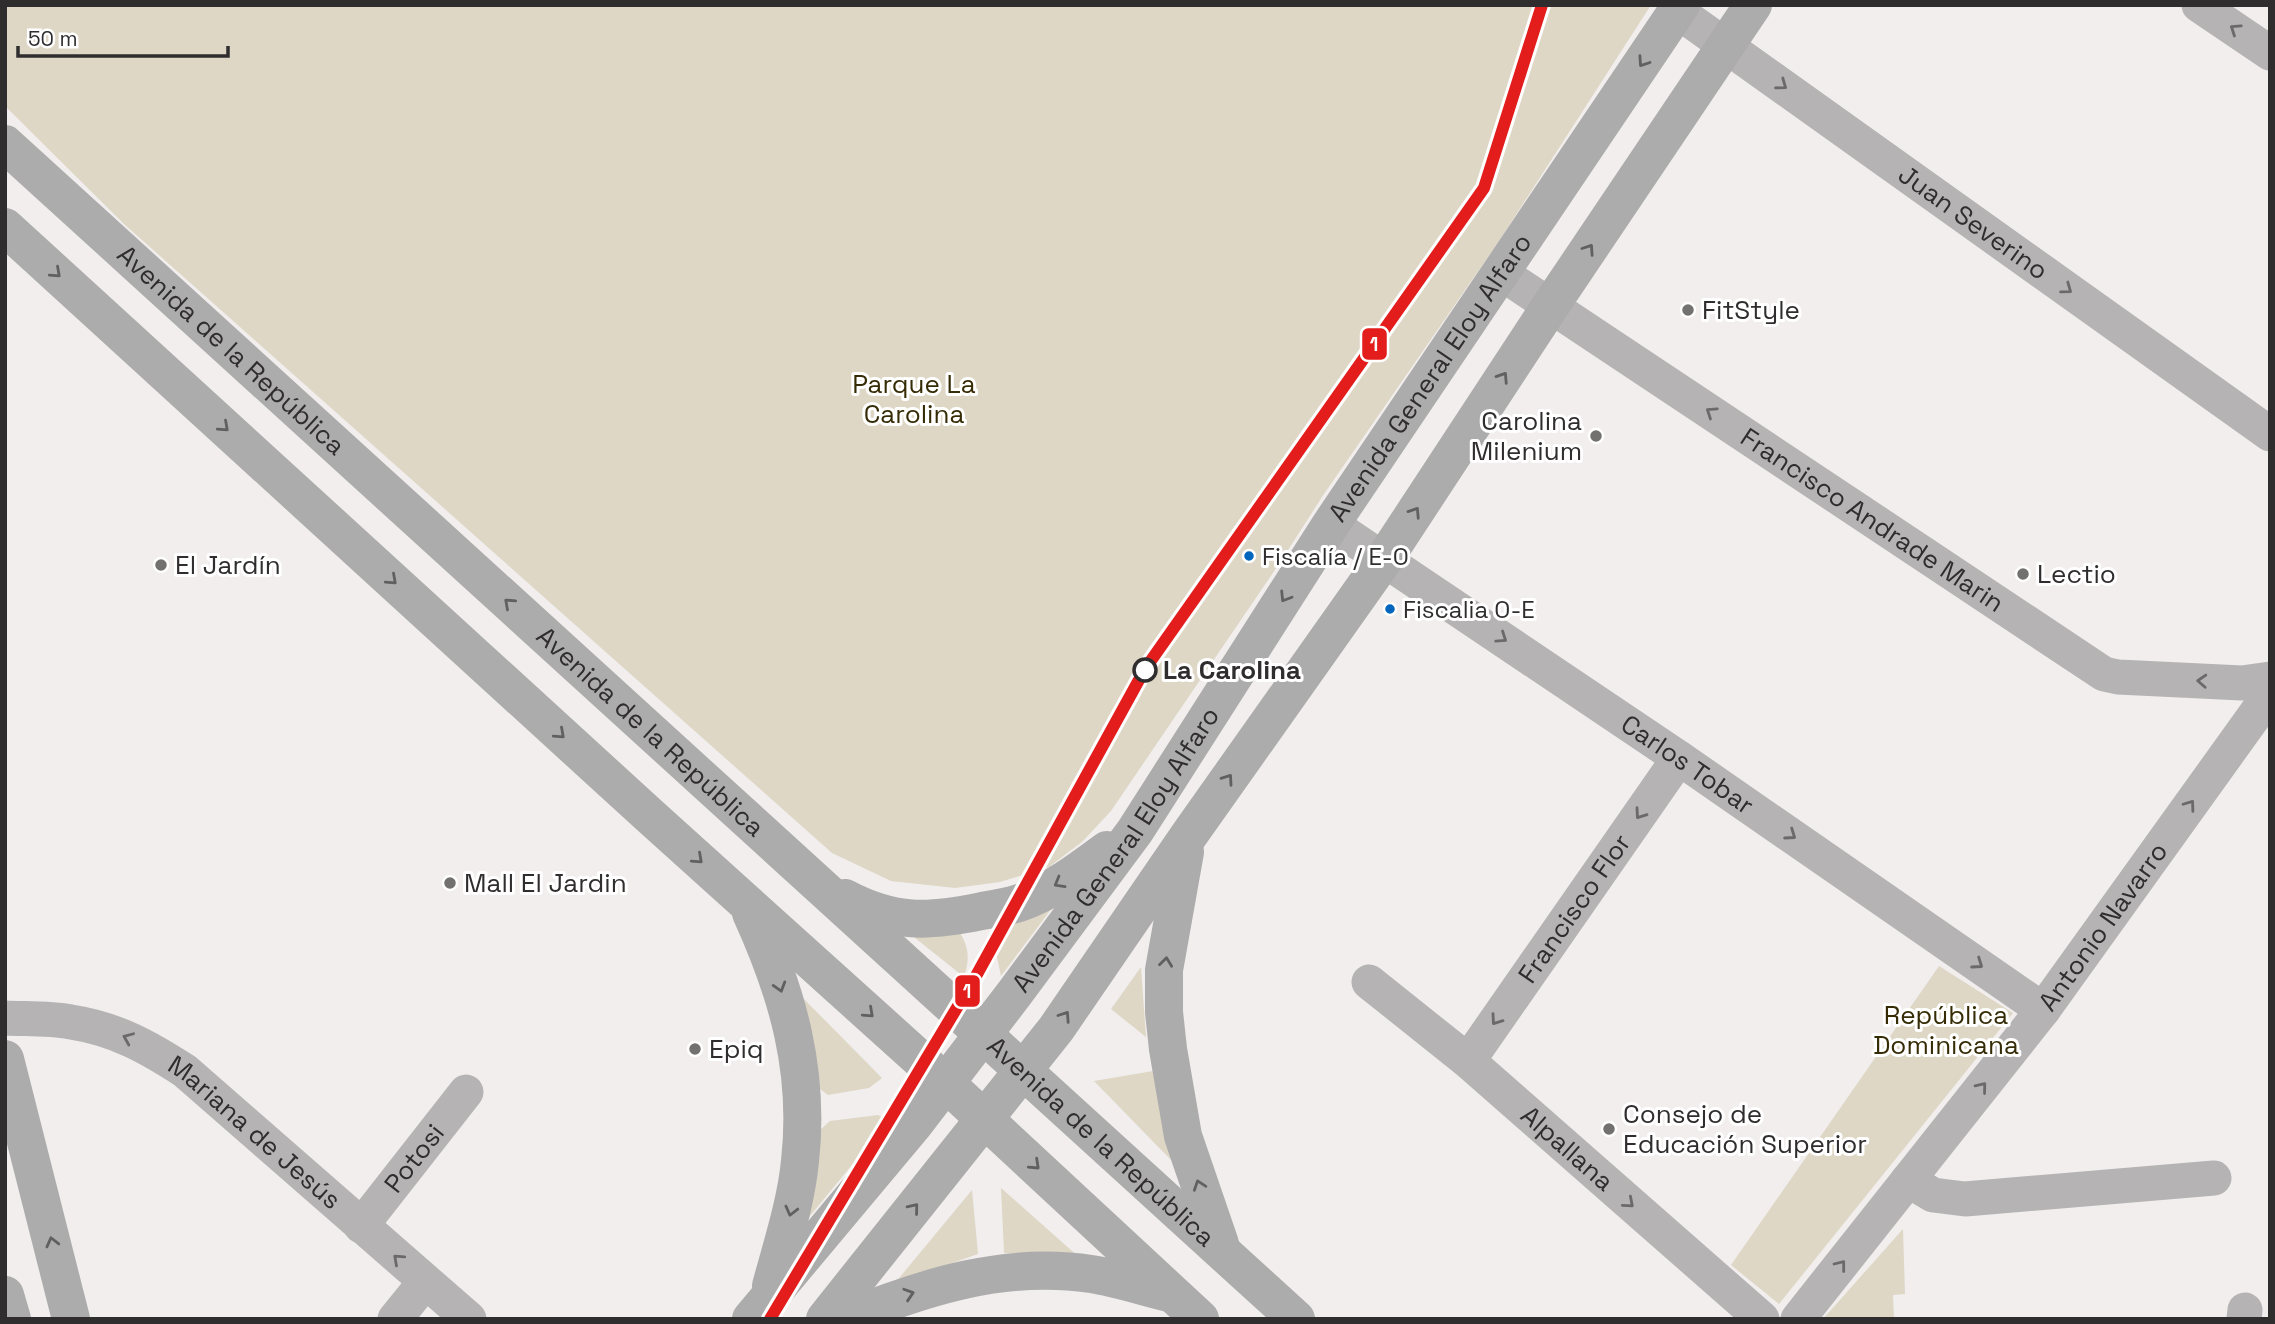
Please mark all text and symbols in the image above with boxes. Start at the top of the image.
scale bar [18,14,228,58]
one-way arrow [2229,24,2242,37]
text: 50 m [28,25,78,52]
one-way arrow [1639,54,1651,67]
one-way arrow [1774,77,1787,89]
street label: Juan Severino [1892,157,2055,287]
street label: Avenida General Eloy Alfaro [1320,227,1539,528]
street label: Avenida de la República [110,237,353,462]
one-way arrow [1581,243,1594,256]
one-way arrow [48,265,61,277]
one-way arrow [2059,281,2072,293]
place label: FitStyle [1702,293,1800,327]
marker: FitStyle [1680,302,1696,318]
line badge: 1 [1361,327,1388,361]
text: 1 [1370,332,1378,357]
park label: Parque La Carolina [852,367,976,431]
one-way arrow [1495,372,1508,385]
place label: Carolina Milenium [1471,404,1582,468]
one-way arrow [1706,408,1719,420]
one-way arrow [216,418,229,431]
street label: Francisco Andrade Marin [1734,420,2011,620]
marker: Carolina Milenium [1588,428,1604,444]
one-way arrow [1406,507,1419,520]
place label: Fiscalía / E-O [1262,541,1409,572]
place label: El Jardín [175,548,281,582]
marker: Fiscalía / E-O [1242,549,1256,563]
marker: El Jardín [153,557,169,573]
place label: Lectio [2037,557,2116,591]
marker: Lectio [2015,566,2031,582]
one-way arrow [384,572,397,584]
one-way arrow [1281,589,1293,602]
place label: Fiscalia O-E [1403,594,1535,625]
one-way arrow [504,599,517,611]
marker: Fiscalia O-E [1383,602,1397,616]
street label: Avenida de la República [529,619,772,844]
one-way arrow [1494,630,1507,642]
place label: La Carolina [1163,653,1301,687]
marker: La Carolina [1133,658,1157,682]
one-way arrow [2196,674,2207,689]
street label: Avenida General Eloy Alfaro [1004,700,1227,999]
street label: Carlos Tobar [1614,707,1761,822]
one-way arrow [552,725,565,738]
one-way arrow [1220,774,1232,787]
one-way arrow [2182,800,2194,813]
one-way arrow [1636,806,1648,819]
street label: Francisco Flor [1510,827,1638,990]
one-way arrow [1783,827,1796,839]
street label: Antonio Navarro [2031,835,2175,1018]
one-way arrow [690,851,703,863]
place label: Mall El Jardin [464,866,627,900]
marker: Mall El Jardin [442,875,458,891]
one-way arrow [1053,875,1066,888]
one-way arrow [1158,956,1173,968]
one-way arrow [1970,956,1983,968]
line badge: 1 [954,974,981,1008]
text: 1 [963,979,971,1004]
one-way arrow [772,981,787,993]
park label: República Dominicana [1873,998,2019,1062]
one-way arrow [861,1005,874,1017]
one-way arrow [1057,1011,1069,1024]
one-way arrow [1492,1012,1504,1025]
street label: Avenida de la República [980,1029,1222,1254]
place label: Epiq [709,1032,764,1066]
one-way arrow [123,1033,135,1047]
marker: Epiq [687,1041,703,1057]
street label: Mariana de Jesús [162,1048,348,1217]
one-way arrow [1974,1082,1986,1095]
place label: Consejo de Educación Superior [1623,1097,1867,1161]
street label: Alpallana [1514,1098,1621,1198]
street label: Potosi [376,1117,452,1200]
marker: Consejo de Educación Superior [1601,1121,1617,1137]
one-way arrow [1027,1157,1040,1170]
one-way arrow [1193,1180,1207,1192]
one-way arrow [1621,1195,1634,1207]
one-way arrow [905,1203,918,1215]
one-way arrow [785,1205,799,1217]
one-way arrow [46,1236,60,1248]
one-way arrow [394,1255,407,1267]
one-way arrow [1832,1261,1845,1273]
one-way arrow [903,1288,915,1303]

